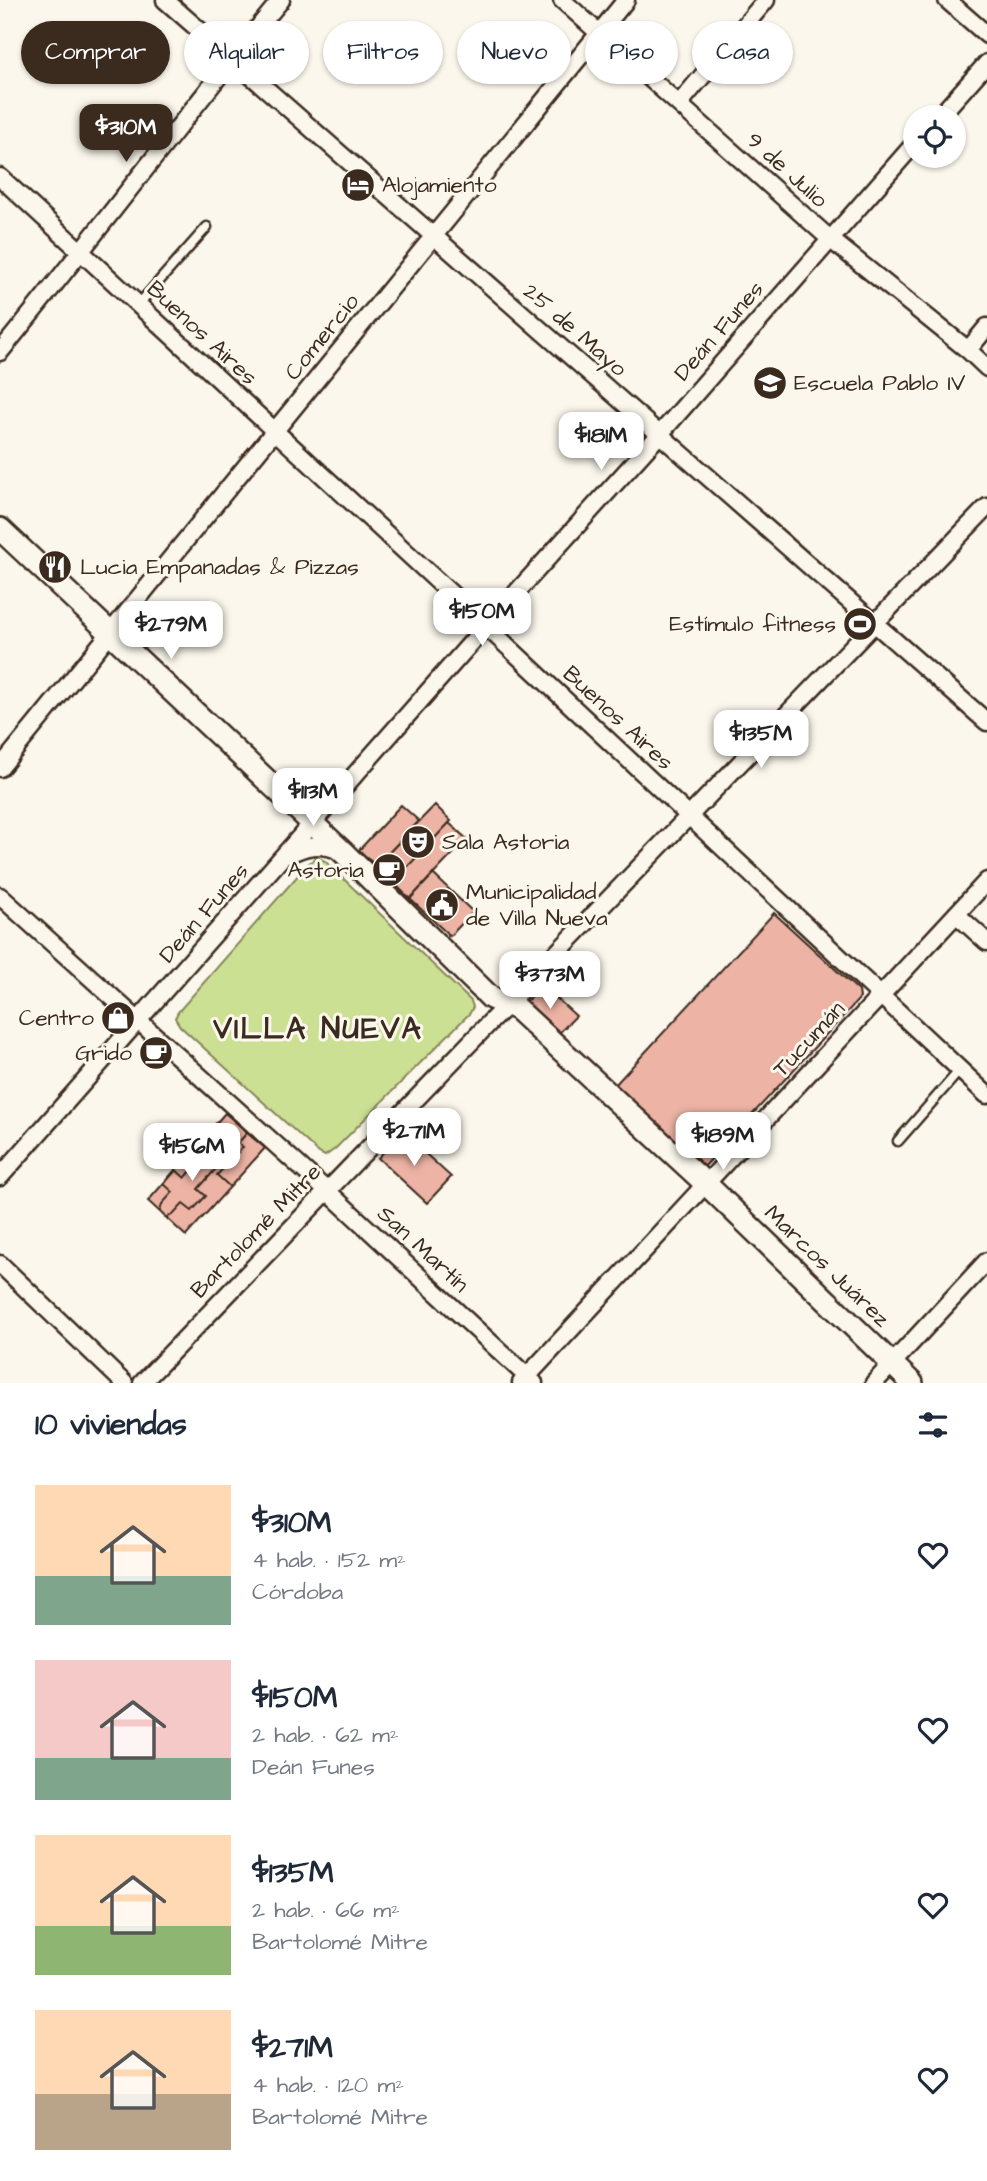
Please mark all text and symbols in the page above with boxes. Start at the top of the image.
chip: Comprar [21,21,170,84]
chip: Alquilar [184,21,309,84]
chip: Filtros [323,21,443,84]
chip: Nuevo [457,21,571,84]
chip: Piso [585,21,678,84]
chip: Casa [692,21,793,84]
pin: $310M [77,104,175,164]
map controls [903,105,966,168]
button: locate [903,105,966,168]
text: $310M [96,111,156,143]
street label: 9 de Julio [739,125,835,215]
hotel icon: Alojamiento [339,166,377,204]
place label: Alojamiento [382,169,497,201]
street label: Buenos Aires [140,273,264,393]
street label: Deán Funes [667,274,771,388]
street label: 25 de Mayo [515,276,634,385]
street label: Comercio [277,287,367,387]
school or university icon: Escuela Pablo IV [751,364,789,402]
place label: Escuela Pablo IV [794,367,966,399]
pin: $181M [552,412,650,472]
text: $181M [575,419,627,451]
restaurant icon: Lucia Empanadas & Pizzas [36,548,74,586]
place label: Lucia Empanadas & Pizzas [80,551,359,583]
pin: $150M [433,588,531,648]
text: $150M [449,595,515,627]
pin: $279M [122,602,220,661]
sports icon: Estímulo fitness [841,605,879,643]
text: $279M [135,608,207,640]
place label: Estímulo fitness [669,608,836,640]
street label: Buenos Aires [556,658,680,778]
pin: $135M [712,710,810,770]
text: $135M [730,717,792,749]
pin: $113M [264,768,362,828]
text: $113M [288,775,338,807]
theatre icon: Sala Astoria [399,823,437,861]
place label: Sala Astoria [442,826,570,858]
cafe icon: Astoria [370,851,408,889]
place label: Astoria [288,854,364,886]
street label: Deán Funes [152,856,256,970]
place label: Municipalidad de Villa Nueva [466,876,608,934]
public building icon: Municipalidad de Villa Nueva [423,886,461,924]
pin: $373M [501,951,599,1011]
text: $373M [515,958,585,990]
street label: Tucumán [765,994,853,1084]
shop icon: Centro [99,999,137,1037]
place label: Centro [19,1002,94,1034]
district label: VILLA NUEVA [212,1008,423,1050]
cafe icon: Grido [137,1034,175,1072]
place label: Grido [75,1037,132,1069]
pin: $271M [365,1108,463,1168]
pin: $189M [674,1112,772,1172]
text: $271M [383,1115,445,1147]
text: $189M [692,1119,754,1151]
pin: $156M [143,1124,241,1183]
text: $156M [159,1130,225,1162]
street label: Bartolomé Mitre [183,1157,329,1305]
street label: San Martín [370,1198,476,1300]
street label: Marcos Juárez [757,1198,897,1335]
text: 10 viviendas [35,1404,187,1446]
icon: filters [914,1406,952,1444]
text: $310M [252,1502,332,1544]
icon: home [91,1513,175,1597]
icon: heart [914,1536,952,1574]
text: 4 hab. · 152 m² [252,1544,406,1576]
text: Córdoba [252,1576,343,1608]
text: $150M [252,1677,338,1719]
icon: home [91,1688,175,1772]
icon: heart [914,1711,952,1749]
text: 2 hab. · 62 m² [252,1719,399,1751]
text: Deán Funes [252,1751,375,1783]
text: $135M [252,1852,334,1894]
icon: home [91,1863,175,1947]
icon: heart [914,1886,952,1924]
text: 2 hab. · 66 m² [252,1894,400,1926]
text: Bartolomé Mitre [252,1926,428,1958]
text: $271M [252,2027,333,2069]
icon: home [91,2038,175,2122]
icon: heart [914,2061,952,2099]
text: 4 hab. · 120 m² [252,2069,404,2101]
text: Bartolomé Mitre [252,2101,428,2133]

